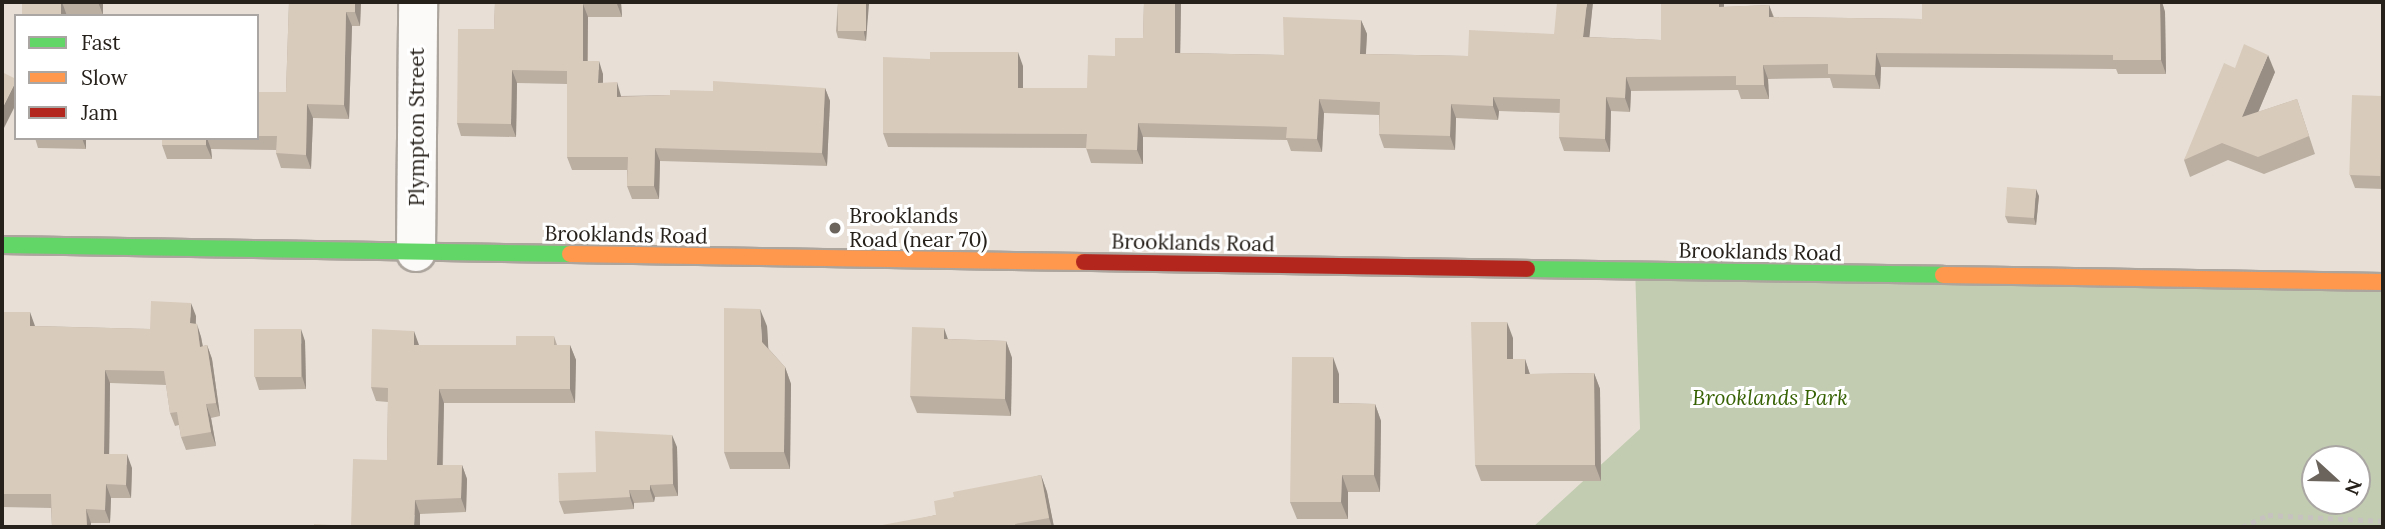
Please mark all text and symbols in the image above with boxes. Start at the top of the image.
legend [14,14,259,140]
text: Fast [81,29,120,56]
street label: Plympton Street [404,48,430,206]
text: Slow [81,64,128,91]
text: Jam [81,99,118,126]
place label: Brooklands Road (near 70) [849,203,987,253]
marker: Brooklands Road (near 70) [827,220,843,236]
street label: Brooklands Road [544,221,708,249]
street label: Brooklands Road [1111,229,1275,257]
street label: Brooklands Road [1678,238,1842,266]
park label: Brooklands Park [1692,385,1848,411]
north arrow [2301,445,2371,515]
text: N [2340,476,2367,498]

